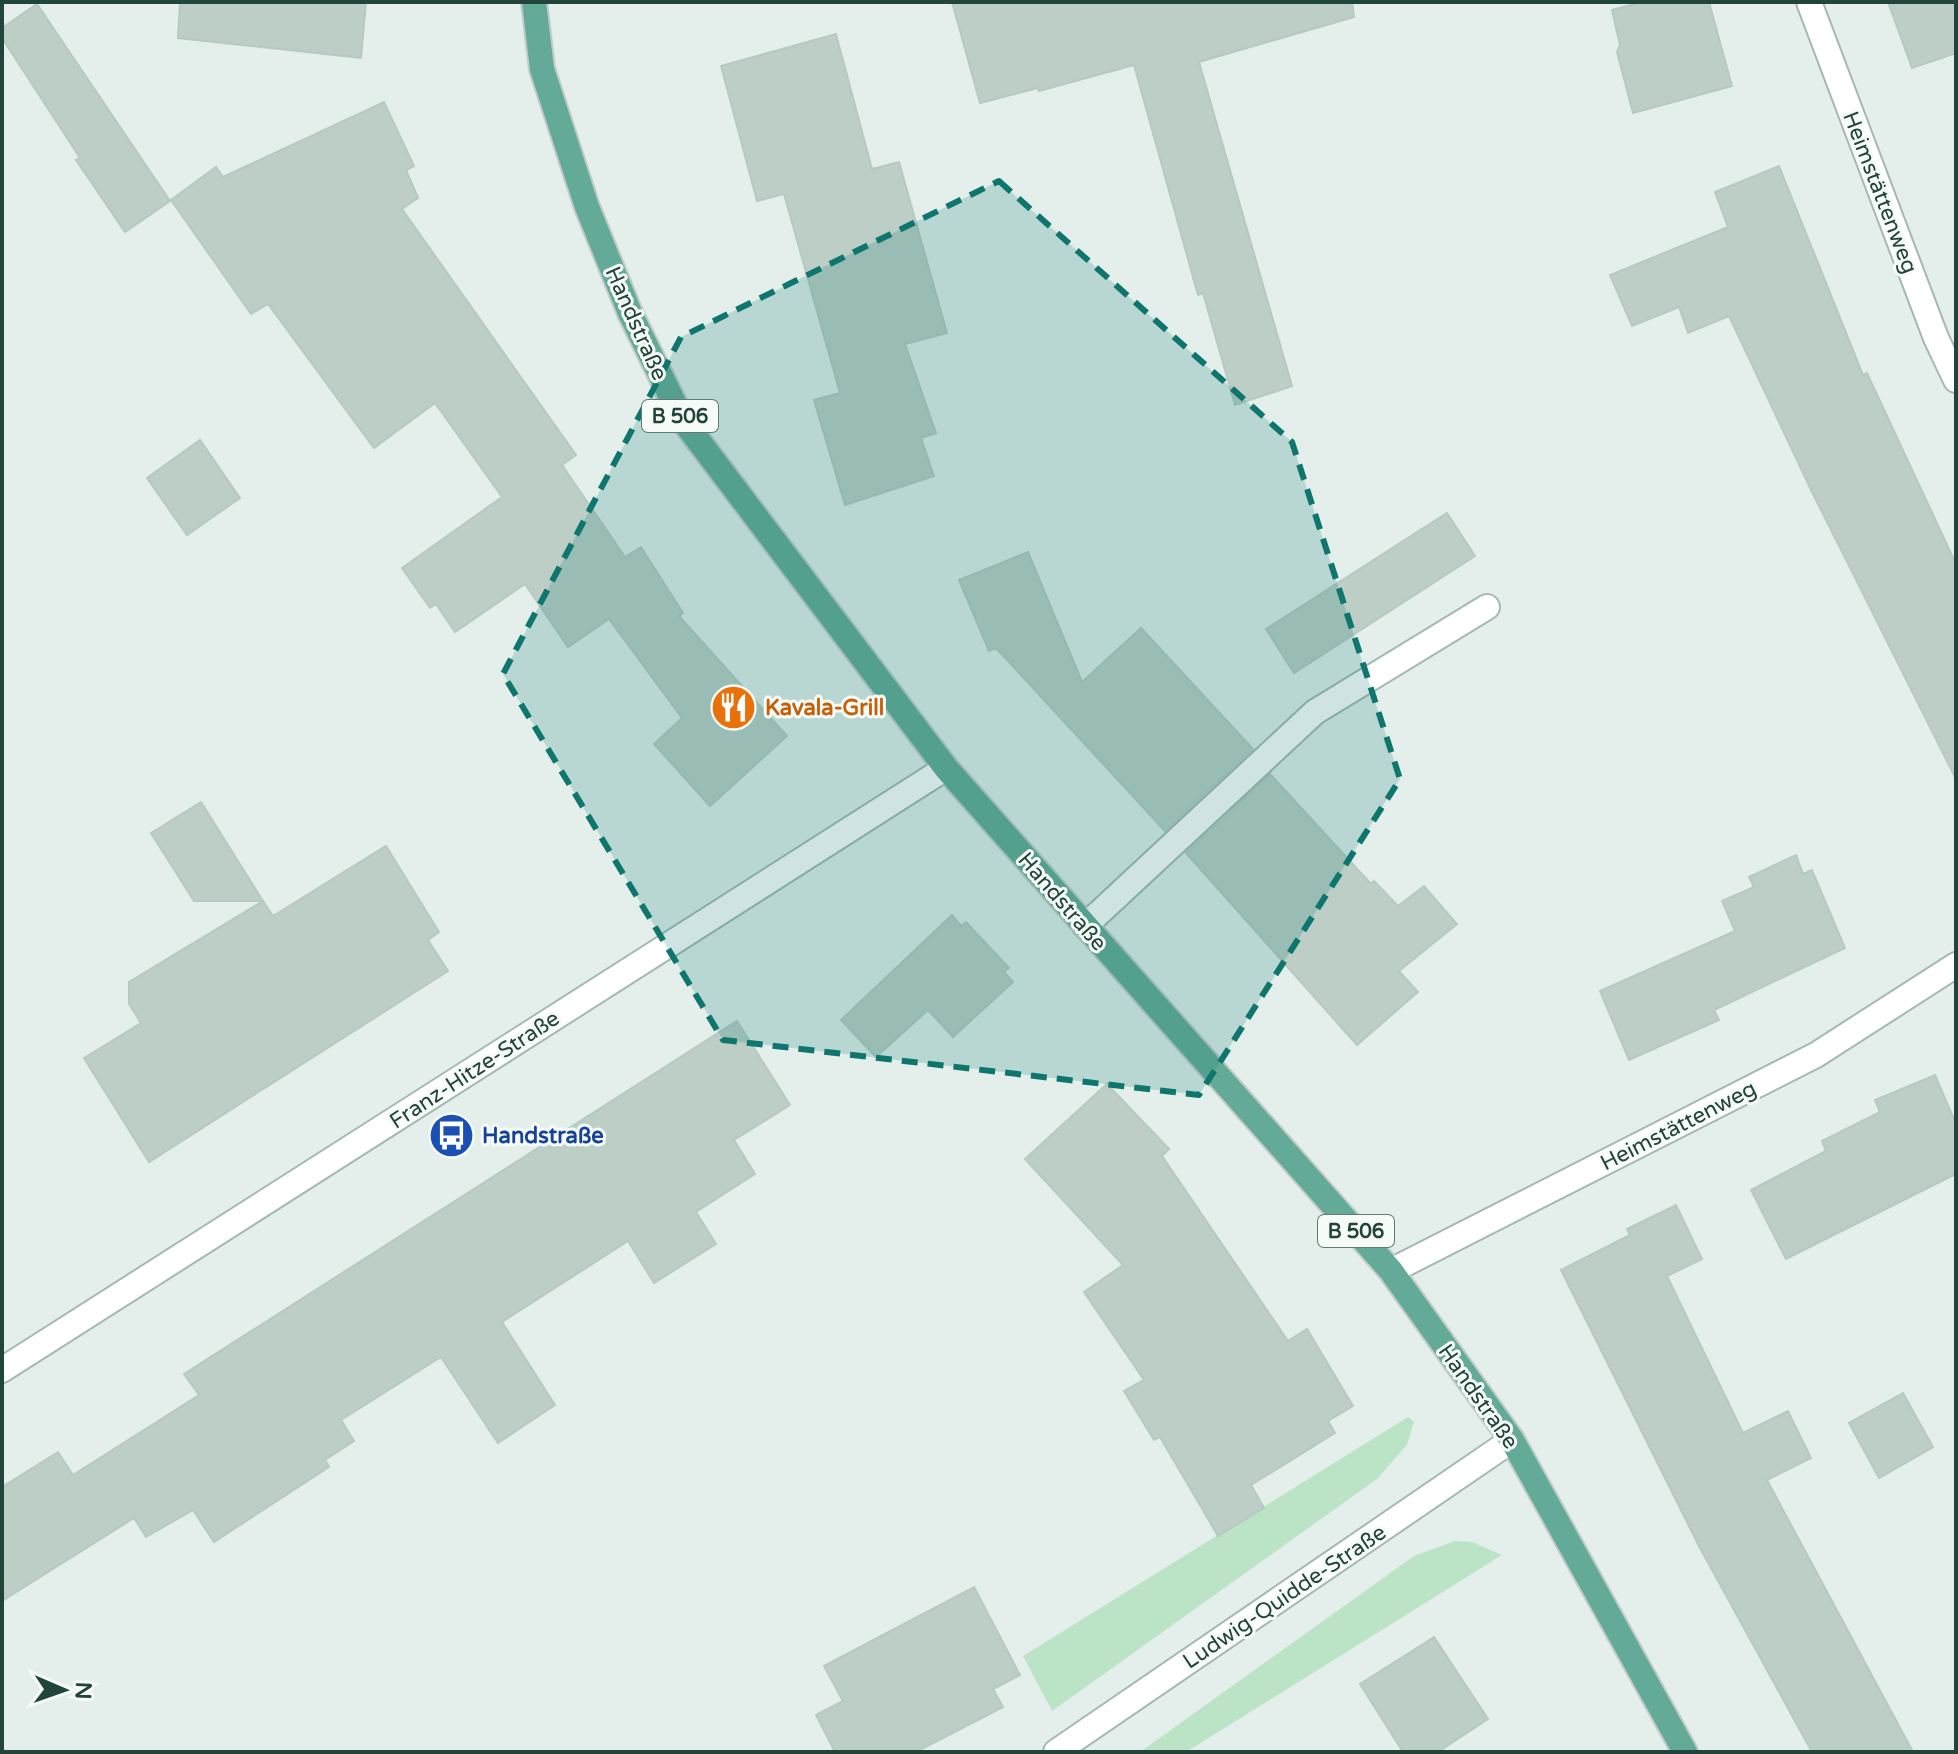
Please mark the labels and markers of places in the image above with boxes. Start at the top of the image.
restaurant icon: Kavala-Grill [710,683,758,731]
place label: Kavala-Grill [765,695,884,721]
bus stop icon: Handstraße [427,1111,475,1159]
place label: Handstraße [482,1123,604,1149]

